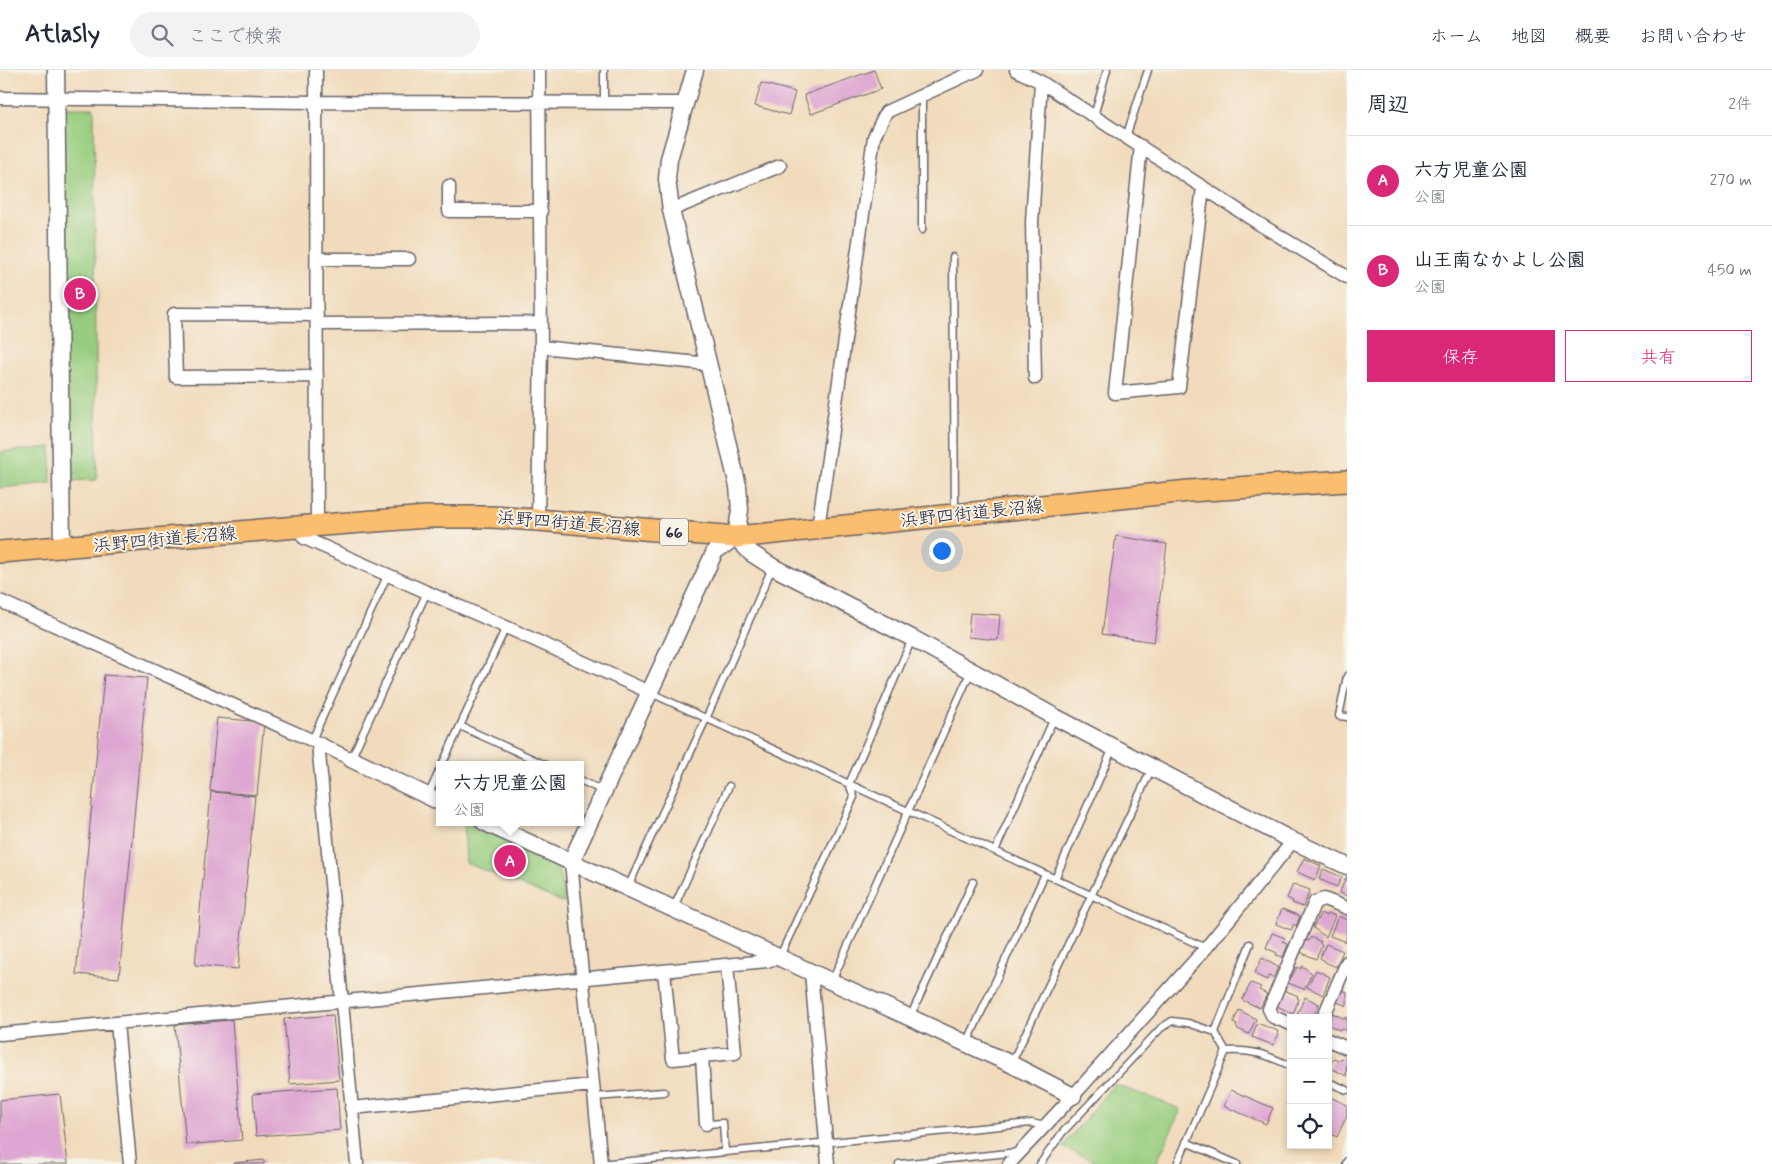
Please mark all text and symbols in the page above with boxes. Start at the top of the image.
search box [130,12,480,57]
text: Atlasly [25,19,100,50]
icon: search [148,21,176,49]
text: ここで検索 [188,24,283,49]
text: ホーム [1430,25,1483,49]
text: 地図 [1511,25,1547,49]
text: 概要 [1575,25,1611,49]
text: お問い合わせ [1639,25,1747,49]
text: 周辺 [1367,91,1409,119]
text: 2件 [1728,94,1752,115]
text: 六方児童公園 [1414,158,1528,183]
text: A [1378,170,1388,191]
text: 270 m [1709,170,1752,191]
text: 公園 [1414,187,1446,208]
text: 山王南なかよし公園 [1414,248,1585,273]
text: B [1378,260,1388,281]
text: 450 m [1707,260,1752,281]
pin: B [64,275,96,313]
text: 公園 [1414,277,1446,298]
button: 保存 [1367,330,1555,382]
button: 共有 [1565,330,1752,382]
street label: 浜野四街道長沼線 [899,495,1045,533]
street label: 浜野四街道長沼線 [496,506,642,542]
road number: 66 [660,518,688,546]
street label: 浜野四街道長沼線 [92,522,238,558]
your location [929,538,955,564]
popup [436,761,584,826]
text: 六方児童公園 [453,771,567,796]
text: 公園 [453,800,485,821]
pin: A [494,842,526,880]
map controls [1287,1014,1332,1149]
button: + [1287,1014,1332,1059]
button: − [1287,1059,1332,1104]
button: locate [1287,1104,1332,1149]

